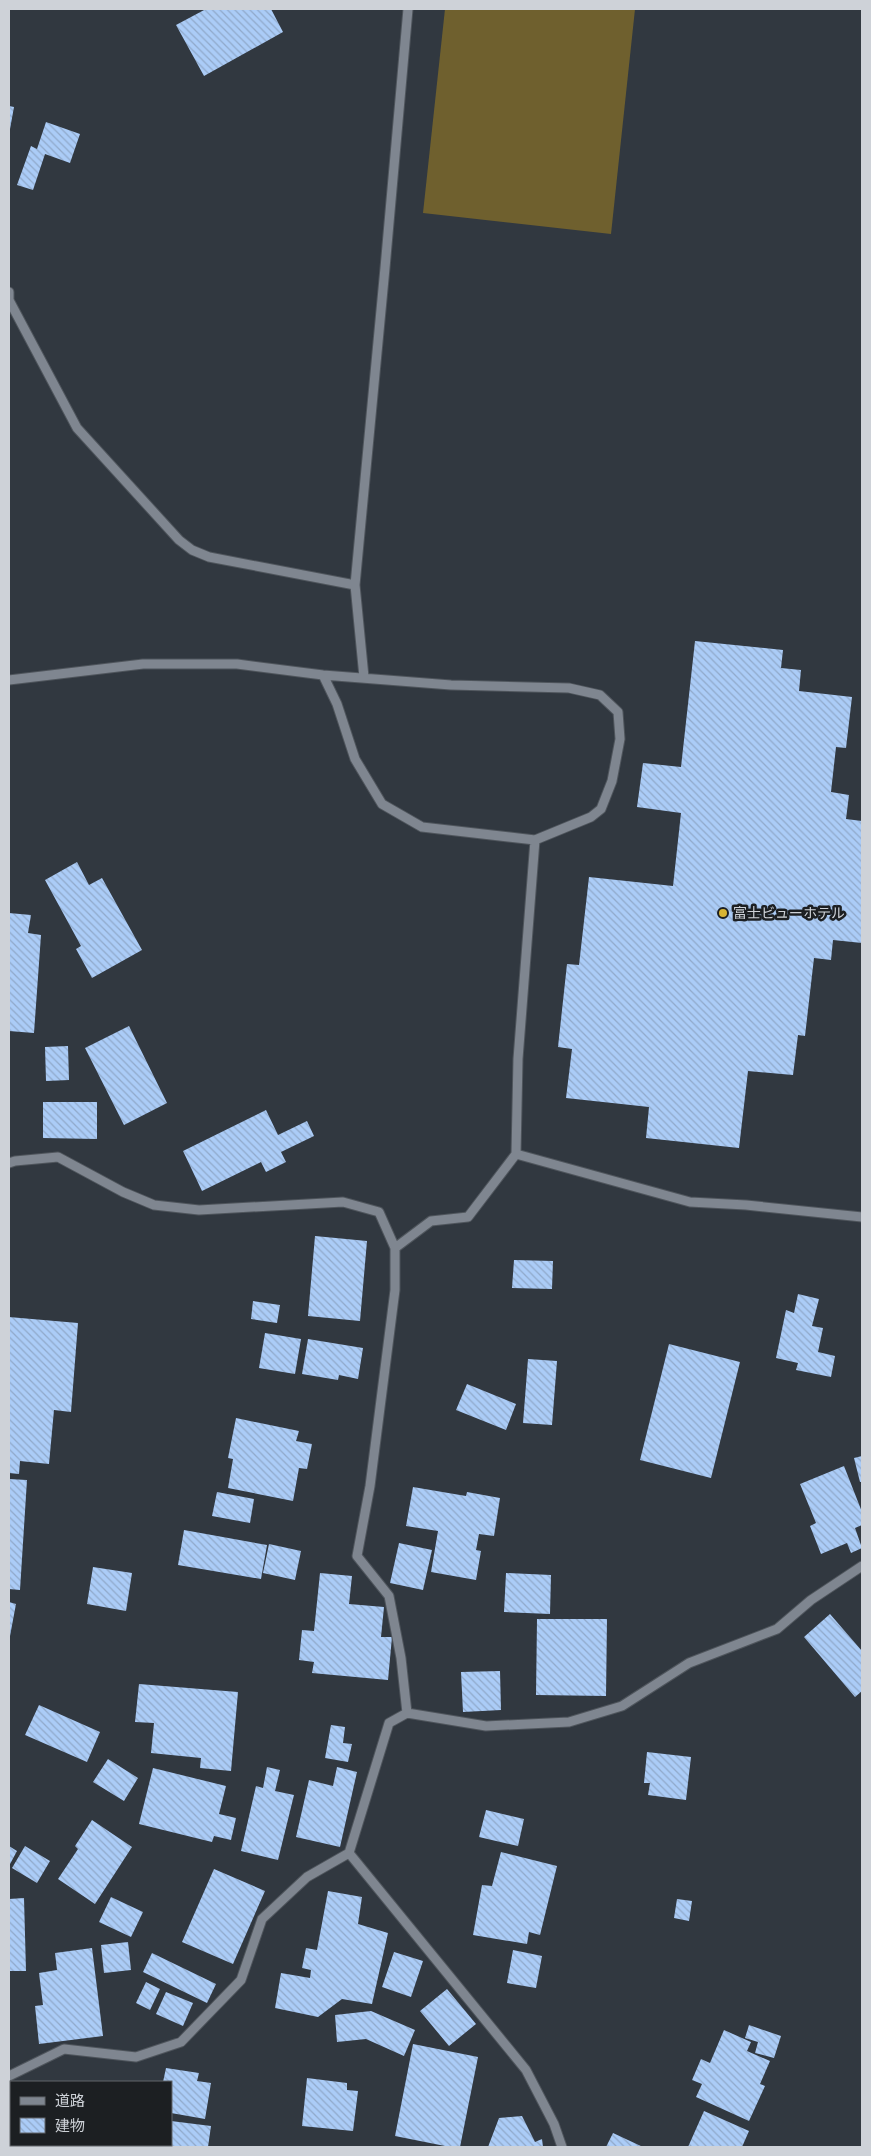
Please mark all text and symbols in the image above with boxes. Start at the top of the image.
place label: 富士ビューホテル [733,905,845,922]
marker: 富士ビューホテル [717,907,729,919]
legend [10,2081,172,2146]
text: 道路 [55,2092,85,2110]
text: 建物 [55,2117,85,2135]

